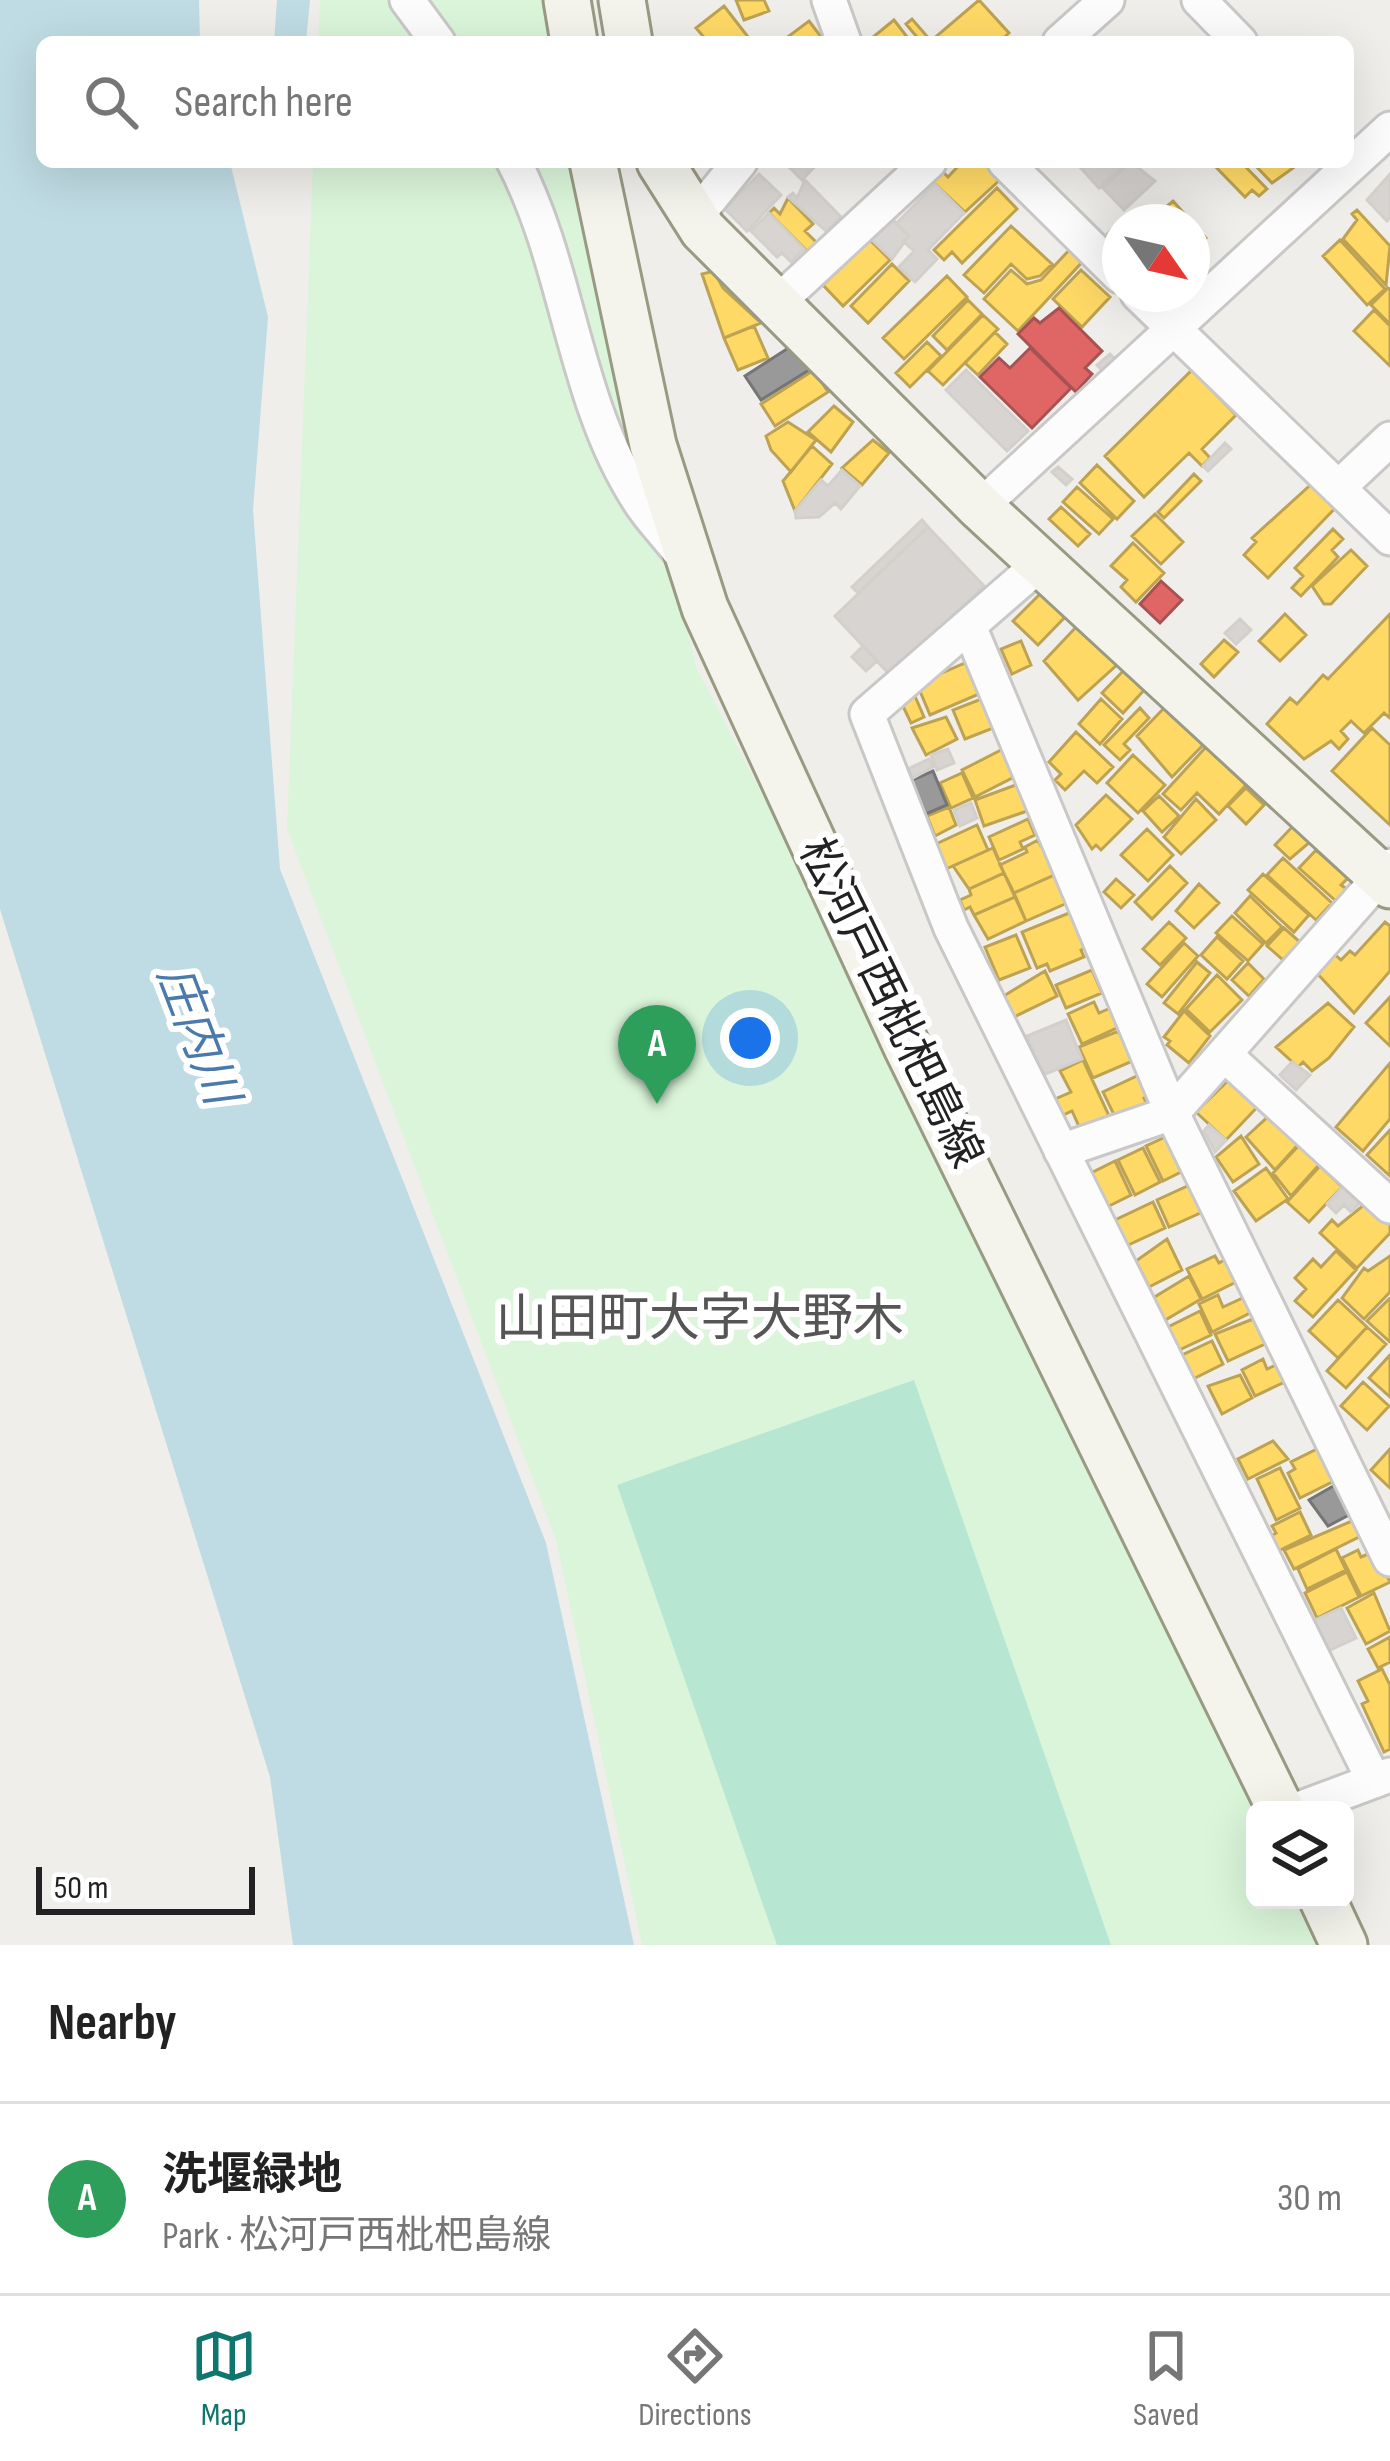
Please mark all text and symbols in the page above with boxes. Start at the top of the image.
search box [36,36,1354,168]
icon: search [78,69,144,135]
text: Search here [174,75,353,130]
north arrow [1102,204,1210,312]
street label: 松河戸西枇杷島線 [786,829,994,1177]
water label: 庄内川 [145,958,251,1117]
pin: A [618,1005,696,1104]
your location [720,1008,780,1068]
district label: 山田町大字大野木 [496,1289,904,1350]
map controls [1246,1801,1354,1909]
button: layers [1246,1801,1354,1909]
scale bar [36,1861,255,1914]
text: 50 m [54,1868,108,1908]
text: Nearby [48,1993,177,2054]
text: 洗堰緑地 [162,2148,342,2203]
text: A [78,2175,96,2222]
text: 30 m [1277,2175,1342,2222]
text: Park · 松河戸西枇杷島線 [162,2213,551,2260]
tab: Map [191,2323,257,2435]
tab: Directions [638,2323,752,2435]
tab: Saved [1133,2323,1199,2435]

